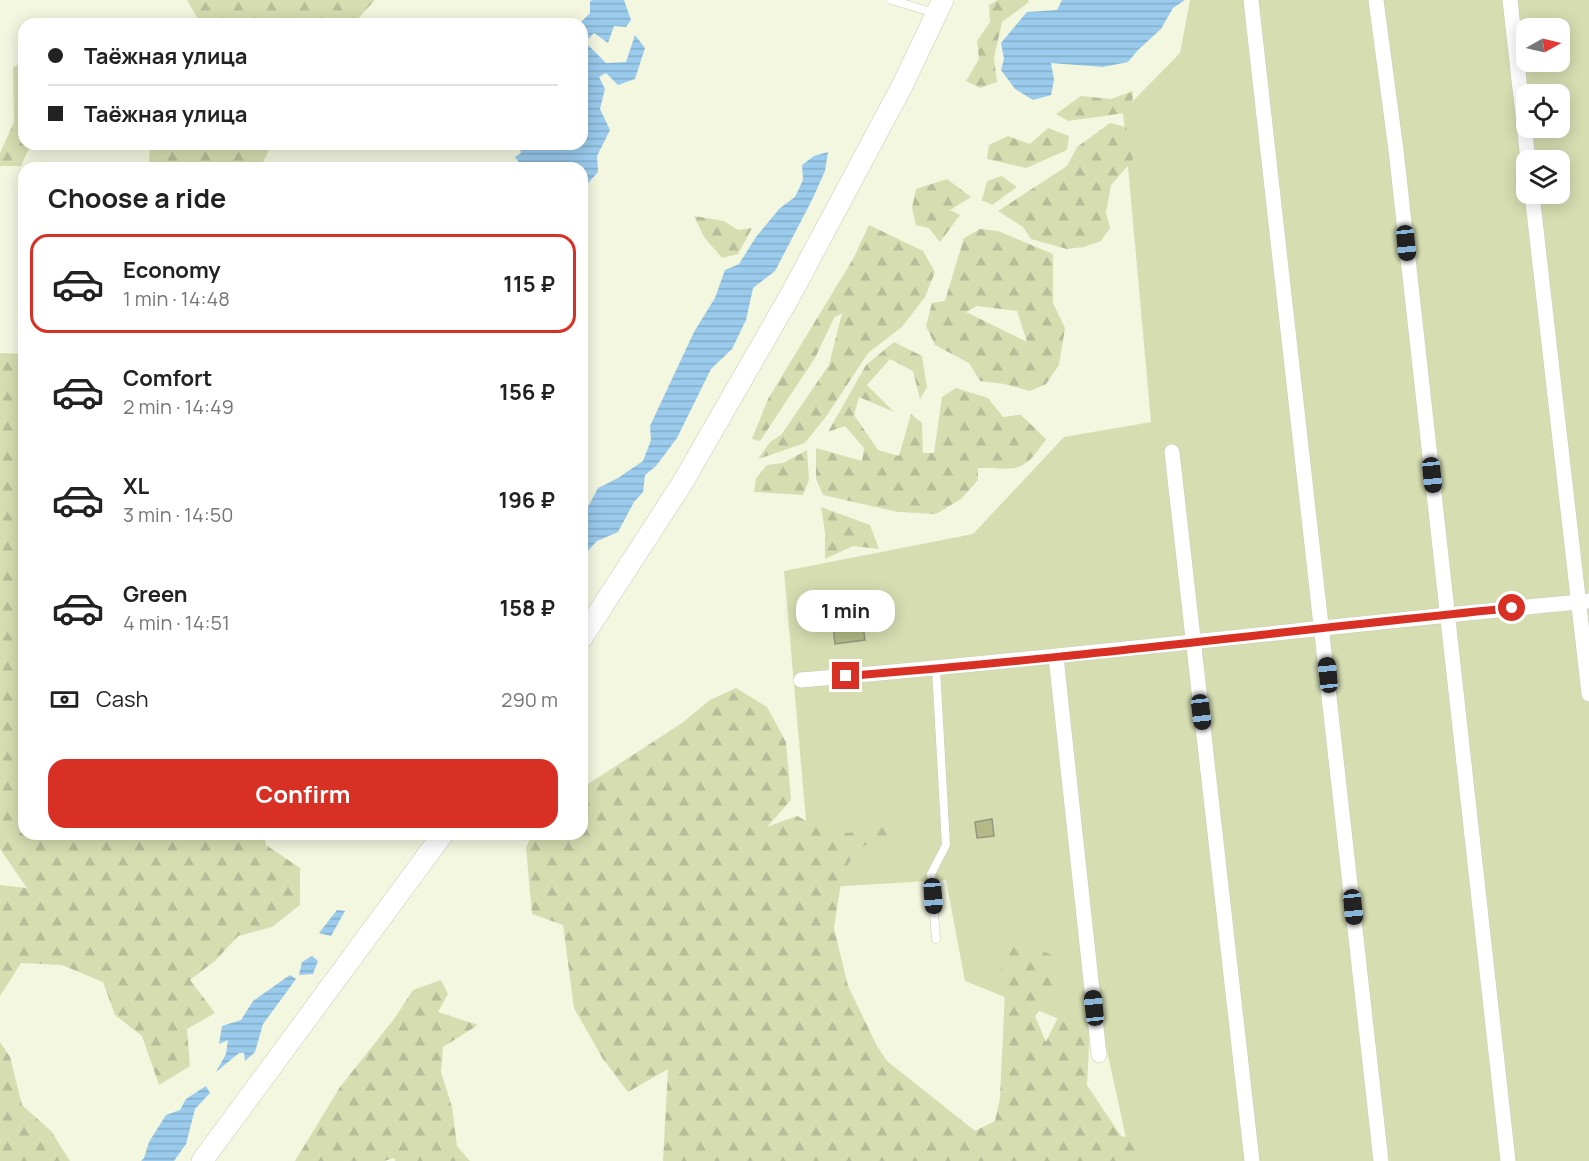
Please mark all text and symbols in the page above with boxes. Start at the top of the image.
north arrow [1516,18,1570,72]
map controls [1516,18,1570,204]
text: Таёжная улица [84,41,247,71]
button: locate [1516,84,1570,138]
text: Таёжная улица [84,99,247,129]
button: layers [1516,150,1570,204]
text: Choose a ride [48,179,226,216]
car [1395,224,1417,262]
text: Economy [123,255,221,285]
icon: car [51,257,105,311]
text: 115 ₽ [503,269,555,299]
text: 1 min · 14:48 [123,285,230,312]
text: Comfort [123,363,212,393]
icon: car [51,365,105,419]
text: 156 ₽ [499,377,555,407]
text: 2 min · 14:49 [123,393,234,420]
car [1421,456,1443,494]
text: XL [123,471,149,501]
icon: car [51,473,105,527]
text: 196 ₽ [499,485,555,515]
text: 3 min · 14:50 [123,501,233,528]
text: Green [123,579,188,609]
icon: car [51,581,105,635]
callout: 1 min [796,589,896,631]
text: 158 ₽ [500,593,555,623]
route start [1498,594,1525,621]
text: 1 min [821,597,870,624]
text: 4 min · 14:51 [123,609,230,636]
car [1317,656,1339,694]
route end [832,662,859,689]
icon: cash [48,683,81,716]
text: Cash [96,684,149,714]
text: 290 m [501,686,558,713]
car [1190,693,1212,731]
button: Confirm [48,759,558,828]
car [923,877,943,915]
car [1342,888,1364,926]
car [1083,989,1105,1027]

